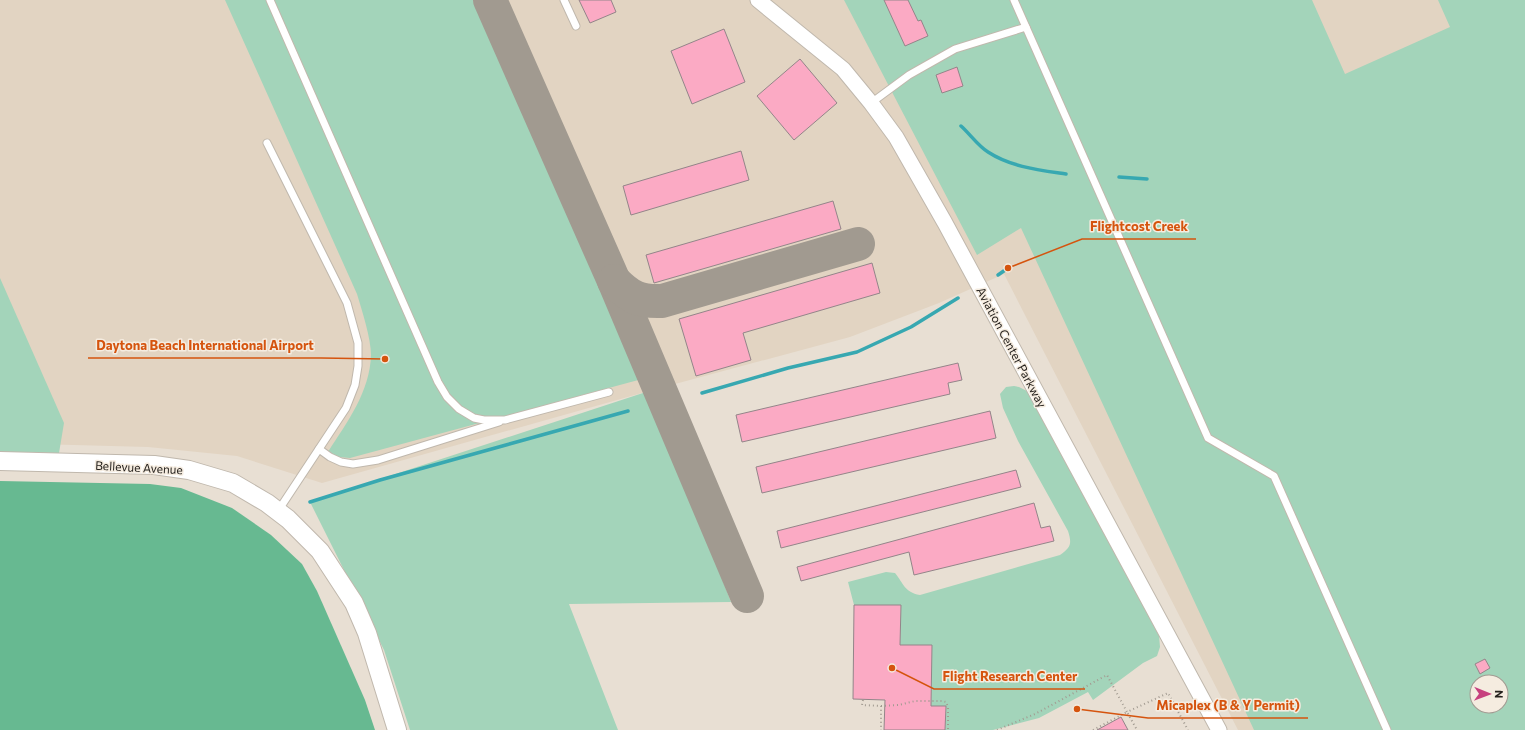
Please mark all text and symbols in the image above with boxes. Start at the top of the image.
callout: Flightcost Creek [1082,214,1196,239]
text: Flightcost Creek [1090,218,1188,234]
street label: Aviation Center Parkway [974,284,1050,410]
callout: Daytona Beach International Airport [88,333,321,358]
text: Daytona Beach International Airport [96,337,314,353]
street label: Bellevue Avenue [95,458,183,476]
callout: Flight Research Center [934,664,1085,689]
text: Flight Research Center [943,668,1078,684]
north arrow [1469,674,1509,714]
text: N [1493,690,1506,698]
callout: Micaplex (B & Y Permit) [1148,693,1308,718]
text: Micaplex (B & Y Permit) [1156,697,1300,713]

